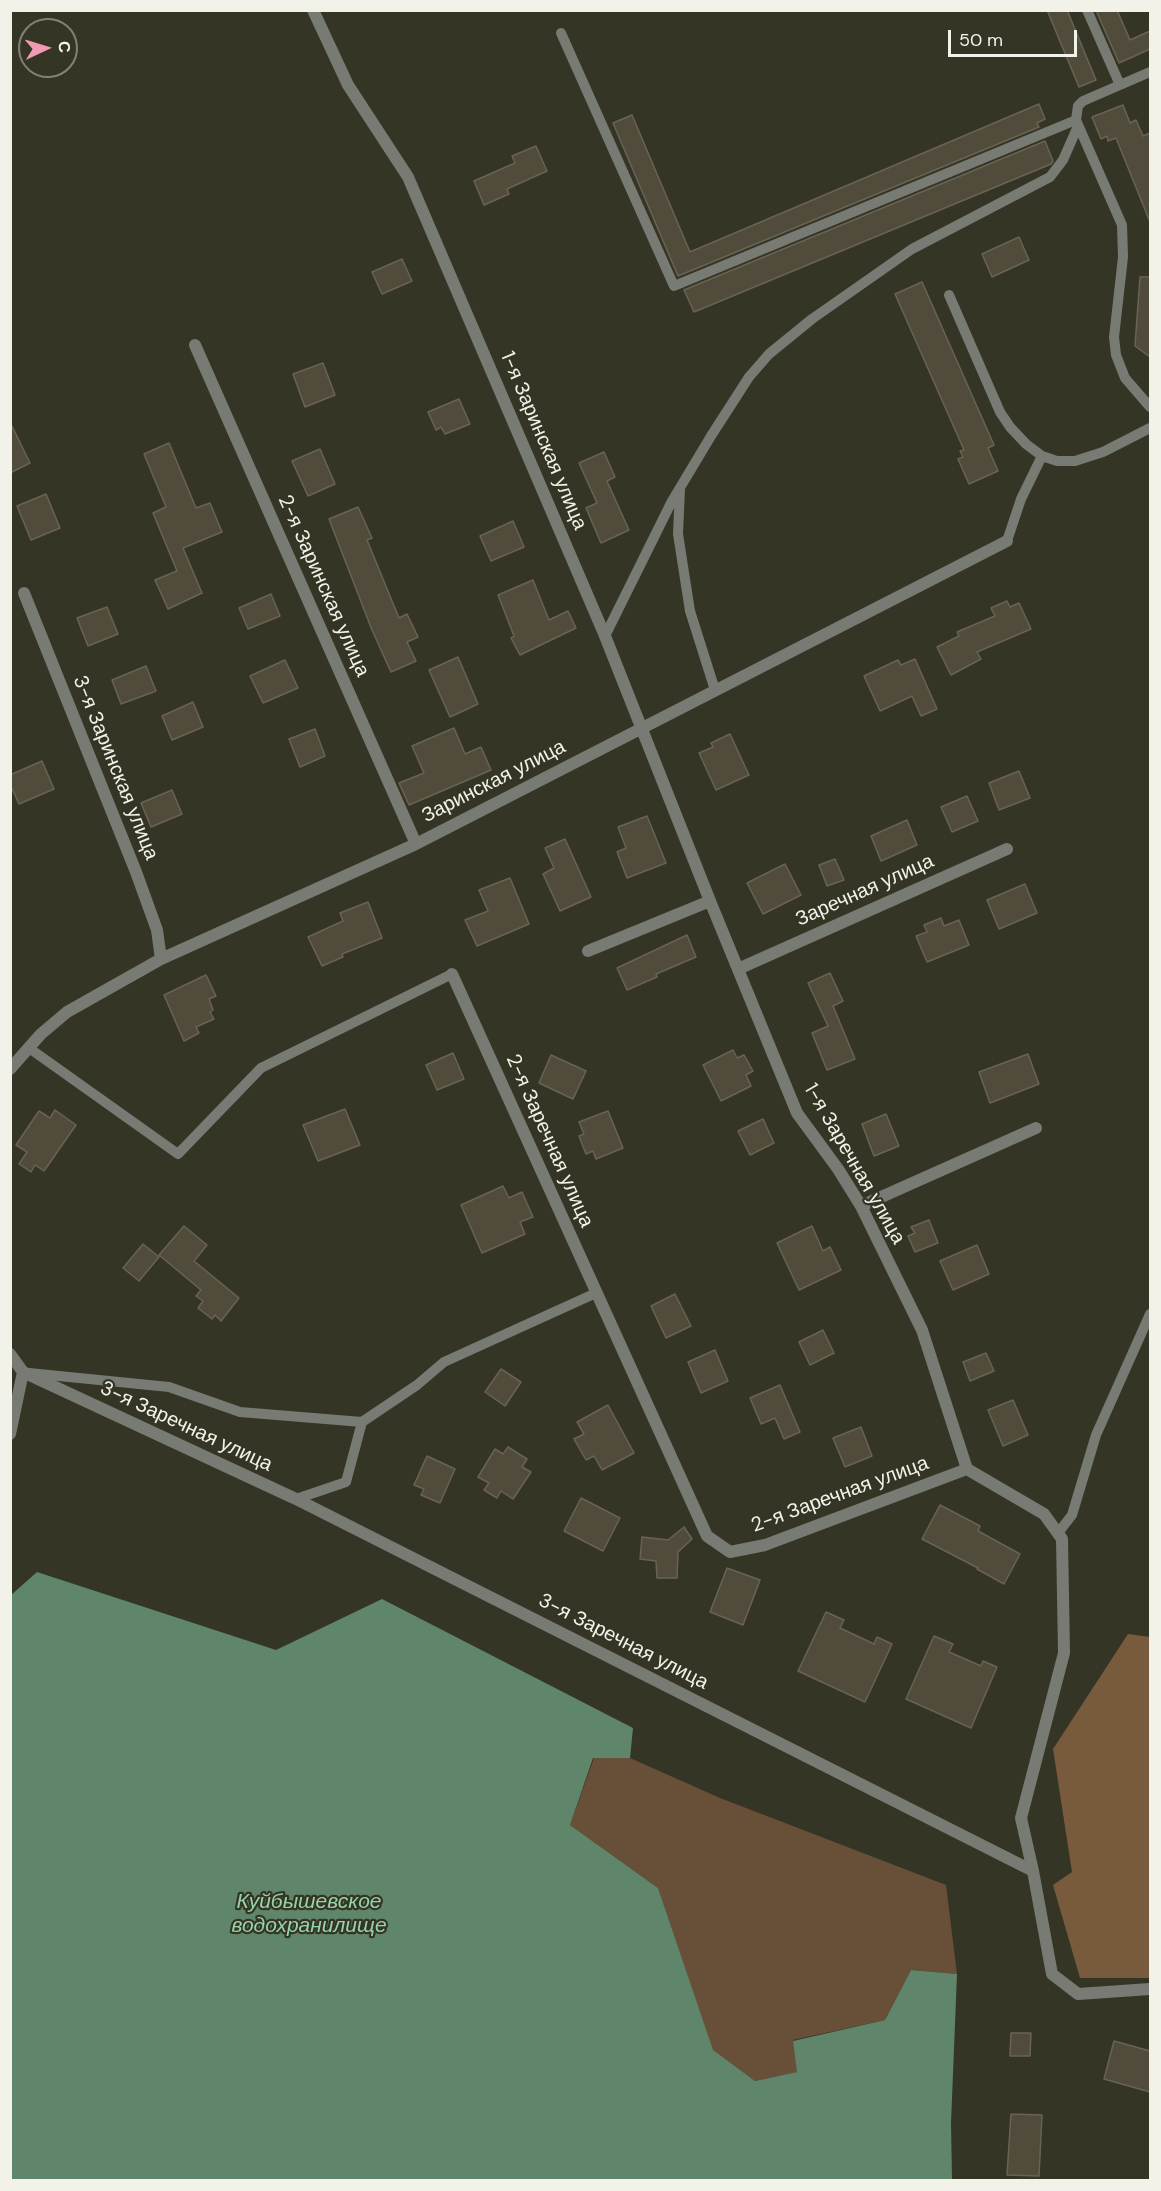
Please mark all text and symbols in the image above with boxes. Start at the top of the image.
north arrow [18,18,78,78]
scale bar [951,18,1080,56]
text: 50 m [959,28,1003,52]
text: С [54,40,75,53]
street label: 1-я Заринская улица [495,348,591,534]
street label: 2-я Заринская улица [272,491,374,681]
street label: 3-я Заринская улица [67,672,163,864]
street label: Заринская улица [418,735,570,829]
street label: Заречная улица [792,850,938,932]
street label: 2-я Заречная улица [500,1051,598,1231]
street label: 1-я Заречная улица [798,1079,910,1249]
street label: 3-я Заречная улица [96,1377,276,1477]
street label: 2-я Заречная улица [748,1452,932,1538]
street label: 3-я Заречная улица [534,1589,712,1695]
water label: Куйбышевское водохранилище [231,1889,387,1939]

